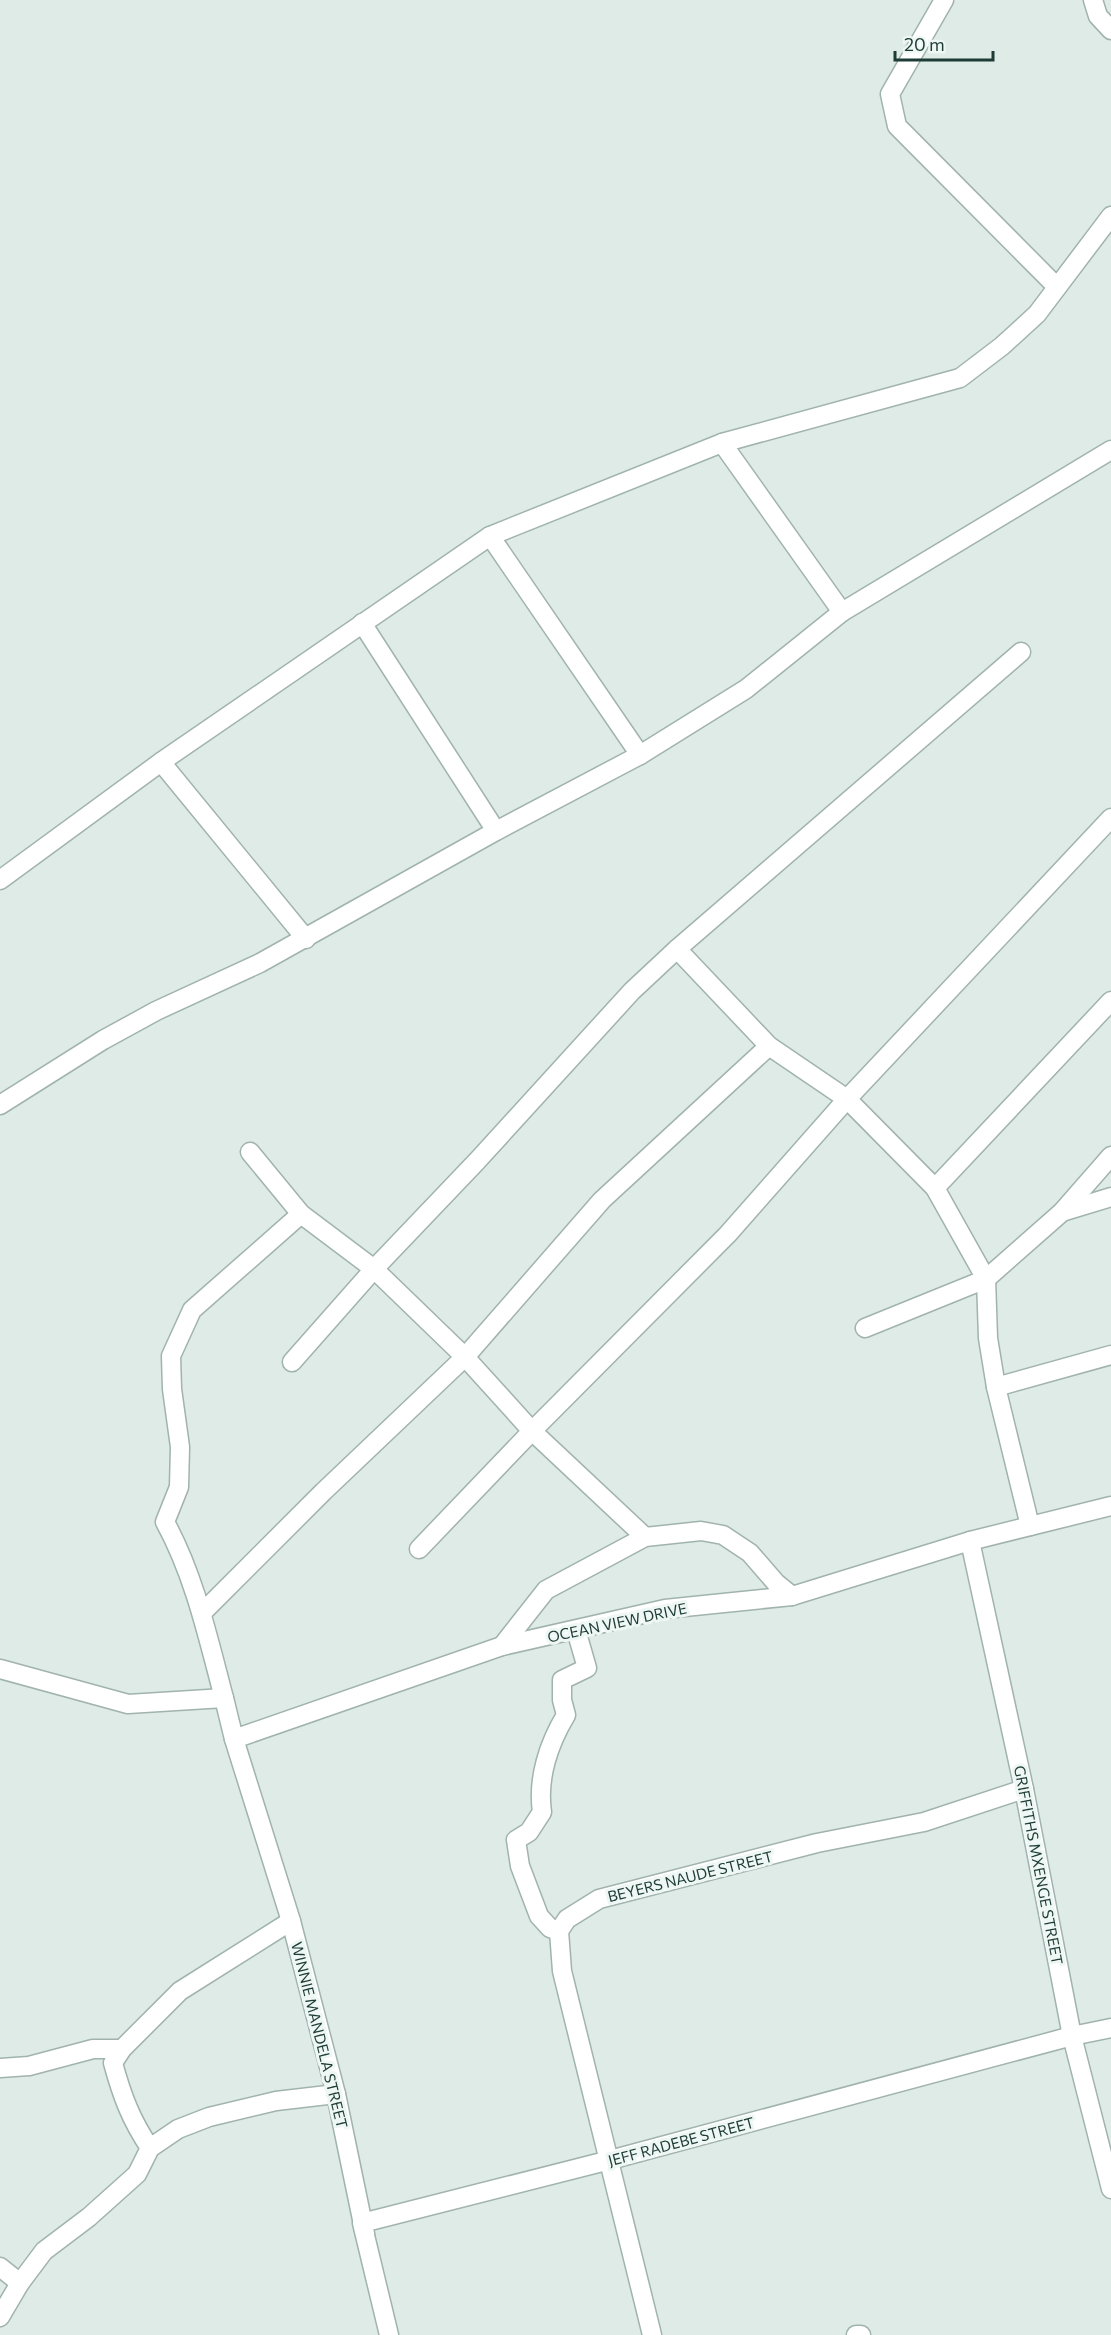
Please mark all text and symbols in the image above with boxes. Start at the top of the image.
scale bar [895,24,992,62]
text: 20 m [904,33,945,55]
street label: OCEAN VIEW DRIVE [546,1598,688,1646]
street label: GRIFFITHS MXENGE STREET [1011,1764,1067,1966]
street label: BEYERS NAUDE STREET [606,1847,775,1905]
street label: WINNIE MANDELA STREET [288,1940,352,2130]
street label: JEFF RADEBE STREET [606,2113,757,2169]

